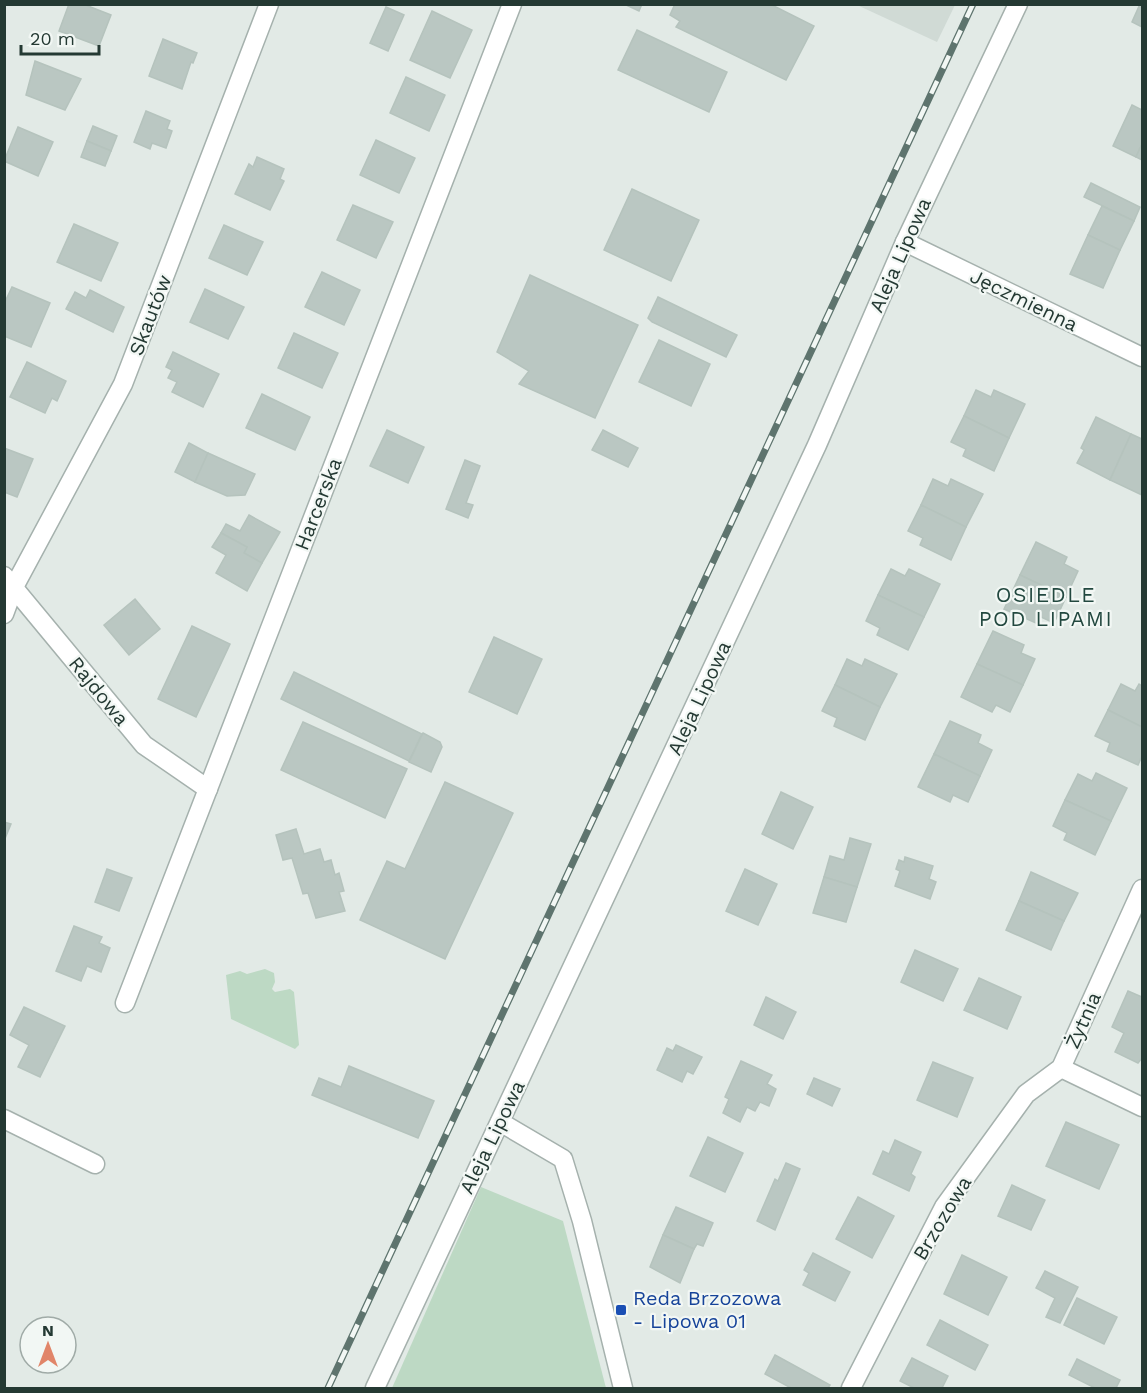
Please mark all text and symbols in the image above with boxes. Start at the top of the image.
scale bar [21,18,99,56]
text: 20 m [30,28,75,49]
street label: Aleja Lipowa [864,194,936,316]
street label: Jęczmienna [966,264,1082,336]
street label: Skautów [124,271,176,359]
street label: Harcerska [289,454,347,554]
district label: OSIEDLE POD LIPAMI [979,582,1113,631]
street label: Aleja Lipowa [662,637,736,759]
street label: Rajdowa [64,652,134,730]
street label: Żytnia [1060,988,1106,1052]
street label: Aleja Lipowa [454,1076,530,1198]
street label: Brzozowa [908,1172,976,1264]
place label: Reda Brzozowa - Lipowa 01 [633,1286,781,1333]
marker: Reda Brzozowa - Lipowa 01 [614,1303,628,1317]
north arrow [18,1315,78,1375]
text: N [42,1321,54,1340]

